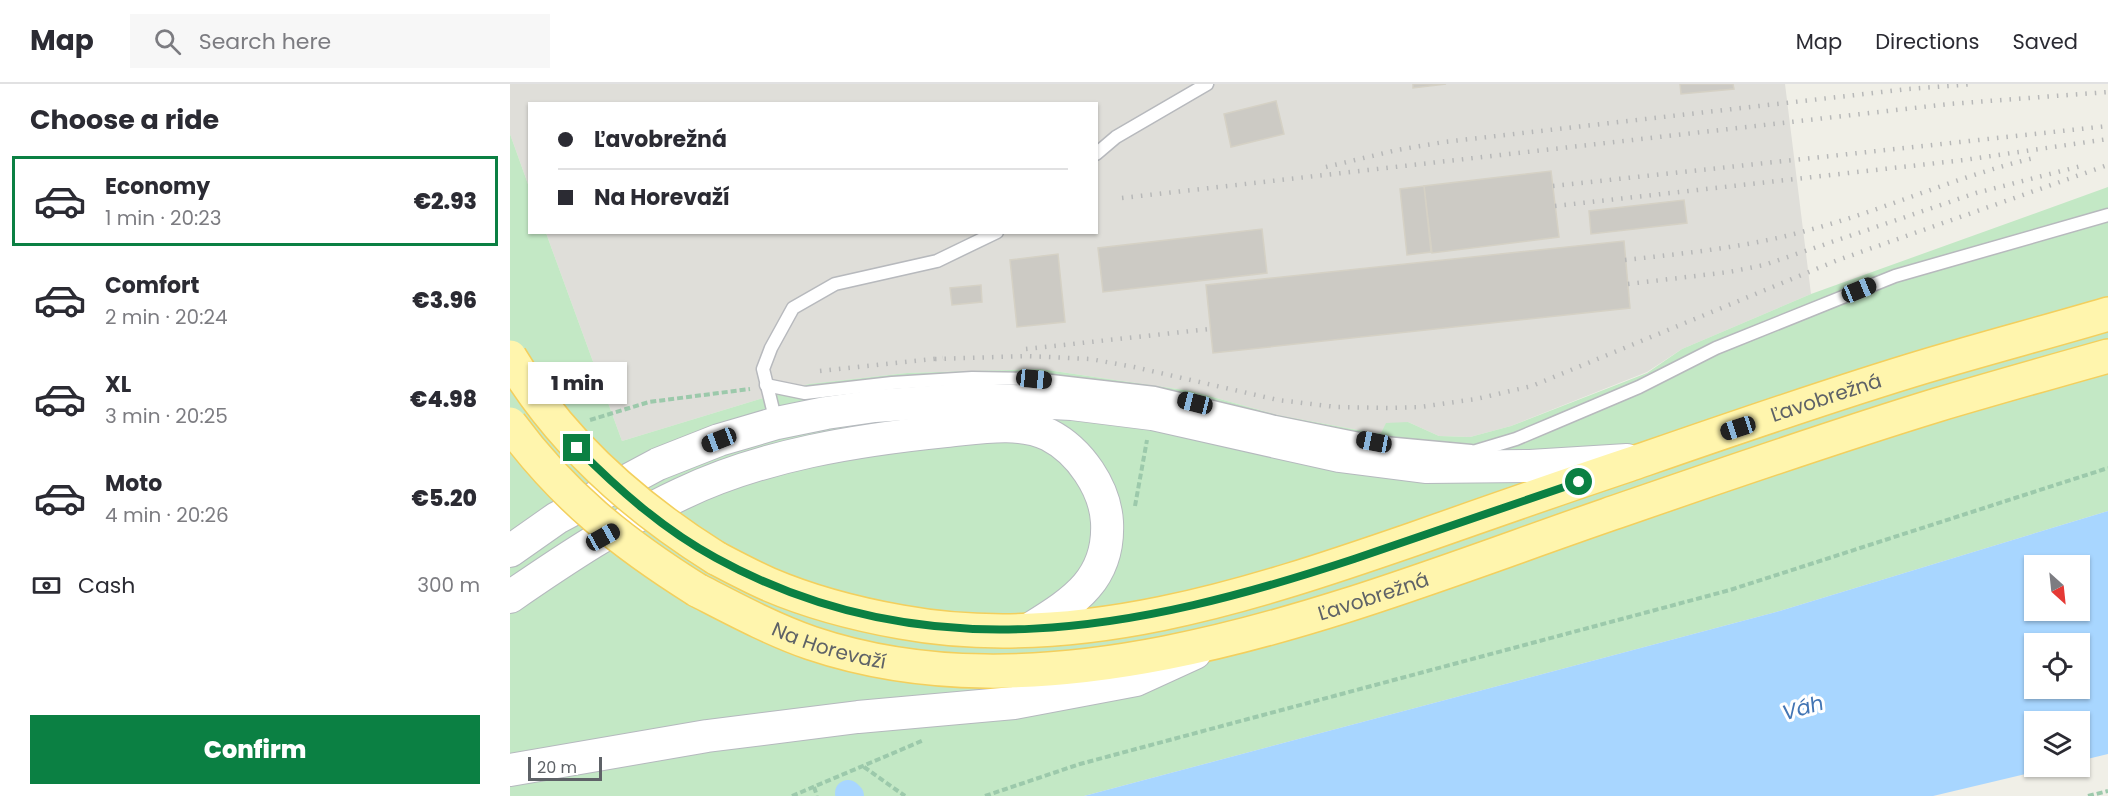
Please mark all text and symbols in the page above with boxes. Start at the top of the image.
search box [130,14,550,68]
text: Map [30,21,94,60]
icon: search [151,25,184,58]
text: Search here [199,26,331,57]
text: Map [1796,27,1842,56]
text: Directions [1875,27,1979,56]
text: Saved [2012,27,2078,56]
text: Choose a ride [30,101,219,138]
text: Ľavobrežná [594,124,727,155]
text: Economy [105,171,210,202]
icon: car [33,174,87,228]
text: Na Horevaží [594,182,730,213]
text: €2.93 [414,186,477,217]
text: 1 min · 20:23 [105,204,222,232]
text: Comfort [105,270,199,301]
icon: car [33,273,87,327]
car [1839,275,1879,305]
text: €3.96 [412,285,477,316]
text: 2 min · 20:24 [105,303,227,331]
callout: 1 min [527,361,626,403]
street label: Ľavobrežná [1767,367,1885,429]
car [1015,368,1053,390]
text: XL [105,369,131,400]
text: 1 min [551,369,604,397]
icon: car [33,372,87,426]
text: €4.98 [410,384,477,415]
car [1175,390,1215,416]
text: 3 min · 20:25 [105,402,228,430]
car [1718,414,1758,442]
car [699,425,739,455]
car [1355,430,1393,454]
route end [563,434,590,461]
text: Moto [105,468,162,499]
route start [1565,468,1592,495]
icon: car [33,471,87,525]
text: €5.20 [412,483,477,514]
text: 4 min · 20:26 [105,501,229,529]
car [583,520,623,554]
north arrow [2024,555,2090,621]
map controls [2024,555,2090,777]
street label: Ľavobrežná [1314,565,1433,627]
icon: cash [30,569,63,602]
text: Cash [78,570,135,601]
text: 300 m [417,571,480,599]
street label: Na Horevaží [767,615,888,676]
button: locate [2024,633,2090,699]
water label: Váh [1779,688,1827,727]
button: layers [2024,711,2090,777]
button: Confirm [30,715,480,784]
scale bar [528,754,602,782]
text: 20 m [537,756,577,779]

